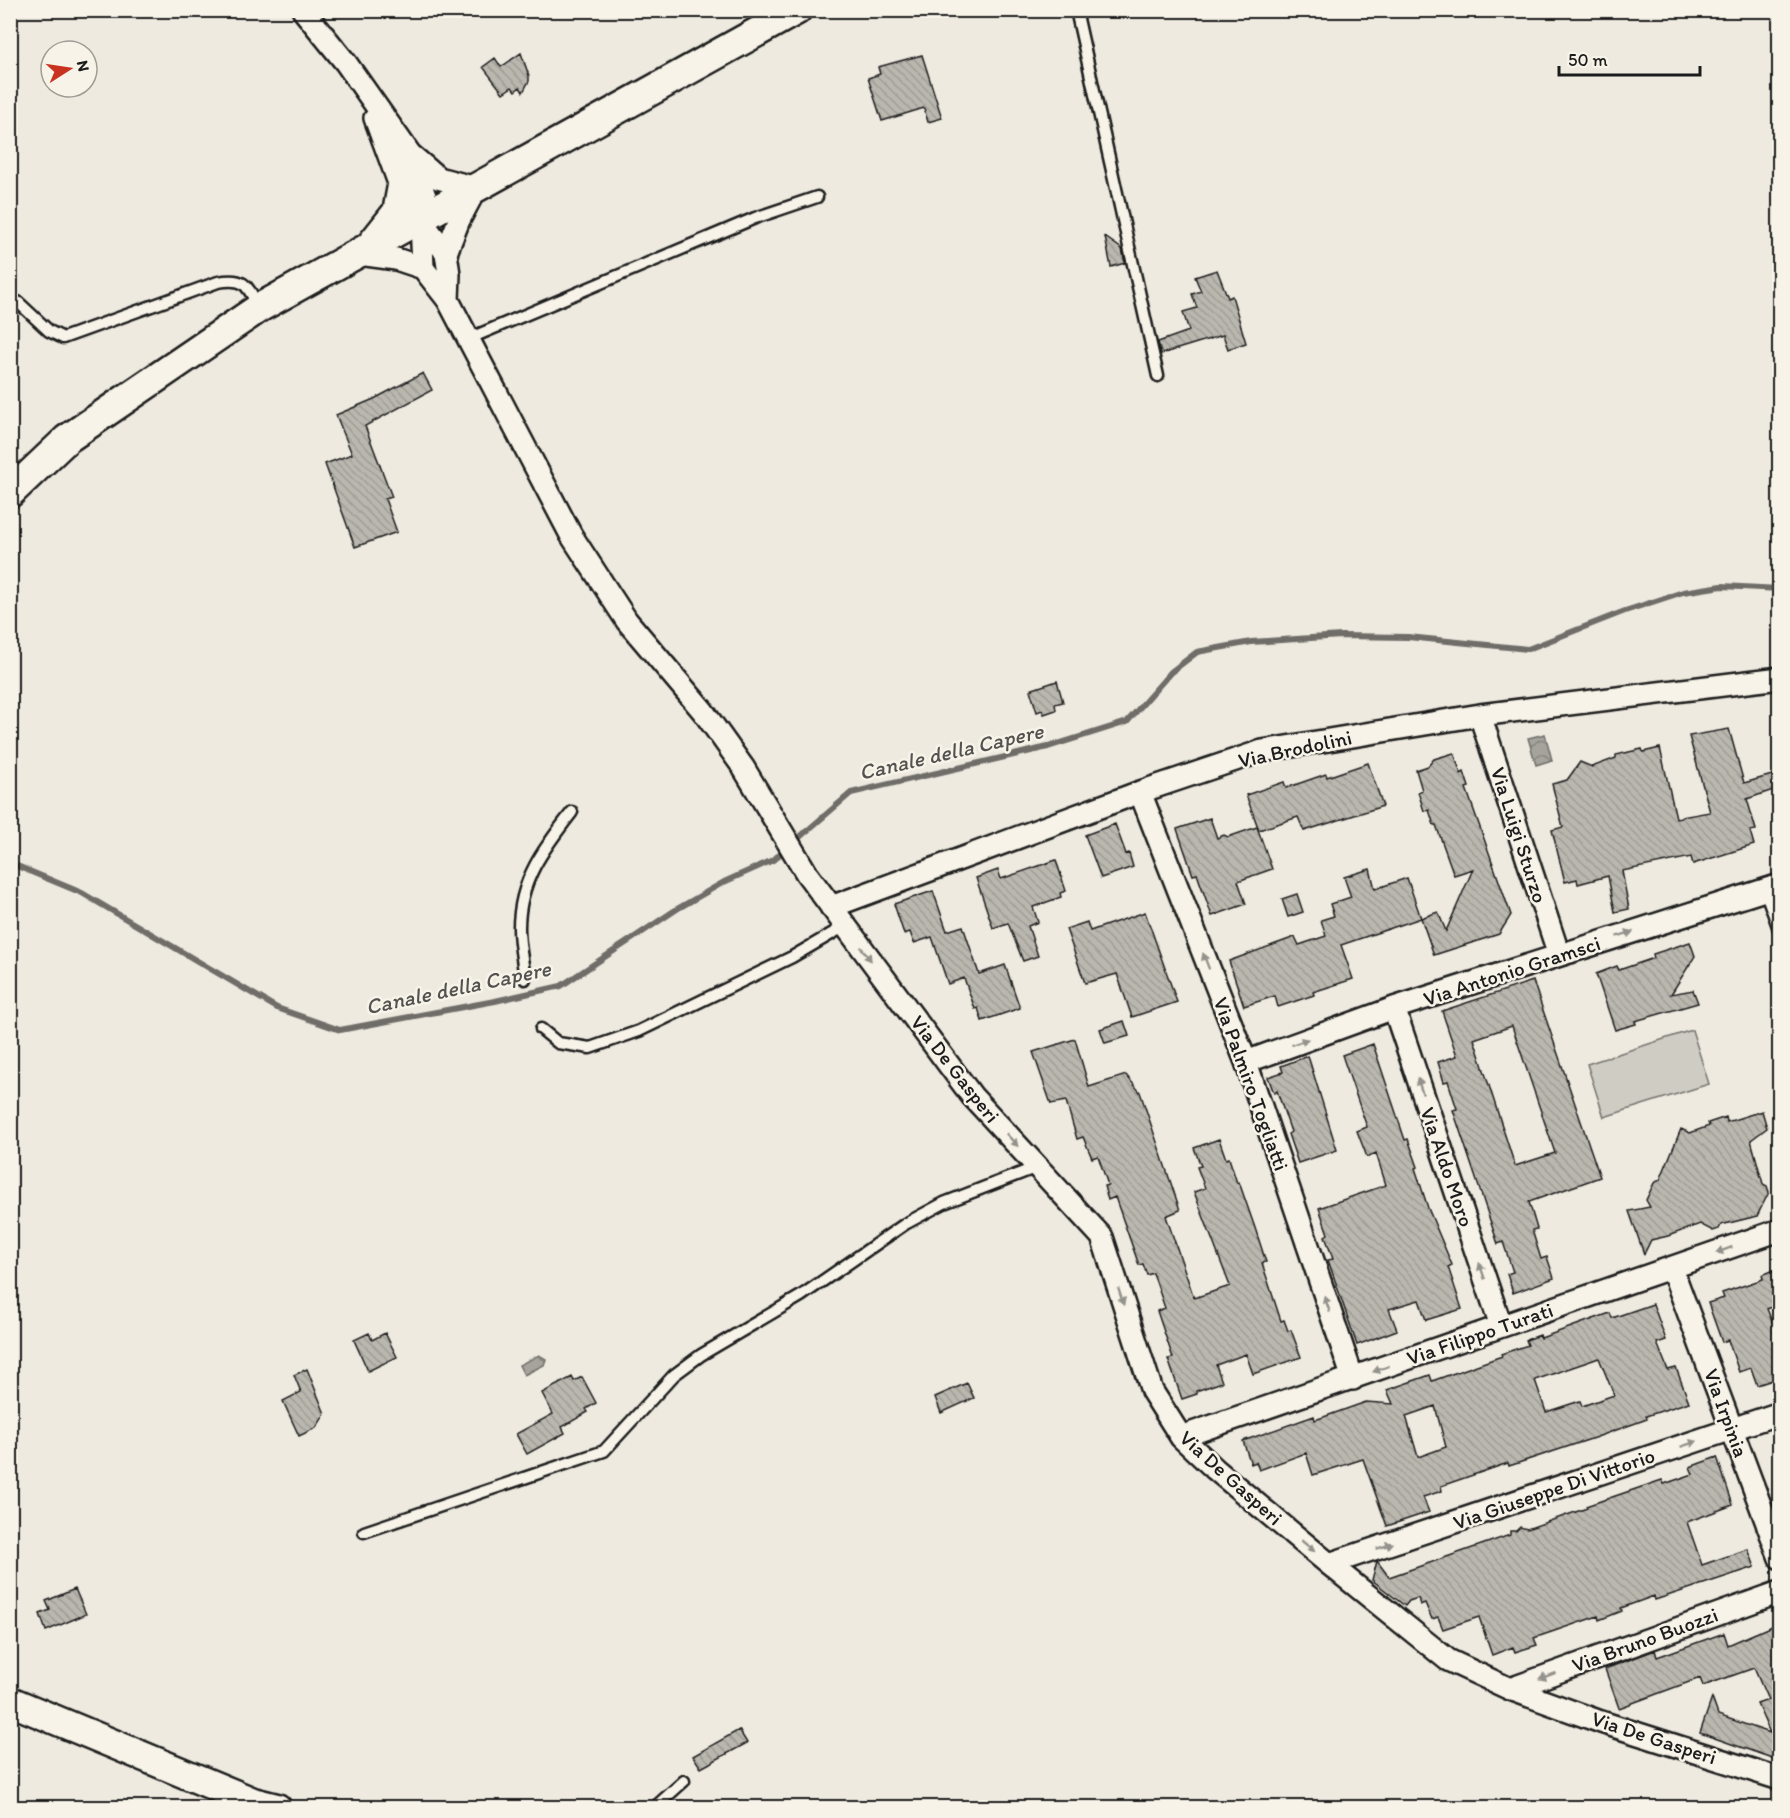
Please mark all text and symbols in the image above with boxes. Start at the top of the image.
north arrow [39,39,99,99]
scale bar [1559,39,1700,77]
text: 50 m [1568,49,1608,71]
text: N [73,59,94,73]
water label: Canale della Capere [856,717,1047,786]
street label: Via Brodolini [1236,724,1354,773]
street label: Via Luigi Sturzo [1486,764,1553,906]
one-way arrow [1616,929,1634,939]
street label: Via Antonio Gramsci [1420,930,1604,1011]
one-way arrow [860,945,872,961]
one-way arrow [1201,952,1211,970]
water label: Canale della Capere [363,954,554,1020]
street label: Via Palmiro Togliatti [1208,994,1294,1174]
street label: Via De Gasperi [906,1010,1005,1127]
one-way arrow [1292,1037,1310,1047]
one-way arrow [1415,1077,1424,1095]
street label: Via Aldo Moro [1415,1104,1480,1230]
one-way arrow [1005,1132,1018,1147]
one-way arrow [1715,1246,1733,1256]
one-way arrow [1477,1262,1486,1280]
one-way arrow [1117,1288,1126,1306]
one-way arrow [1322,1294,1332,1312]
street label: Via Filippo Turati [1403,1297,1556,1370]
one-way arrow [1372,1364,1390,1374]
street label: Via Irpinia [1699,1365,1754,1460]
street label: Via De Gasperi [1175,1425,1288,1530]
one-way arrow [1680,1439,1698,1448]
street label: Via Giuseppe Di Vittorio [1450,1442,1658,1535]
one-way arrow [1300,1540,1316,1553]
one-way arrow [1376,1540,1394,1550]
street label: Via Bruno Buozzi [1568,1602,1721,1678]
one-way arrow [1537,1671,1555,1681]
street label: Via De Gasperi [1589,1706,1720,1769]

